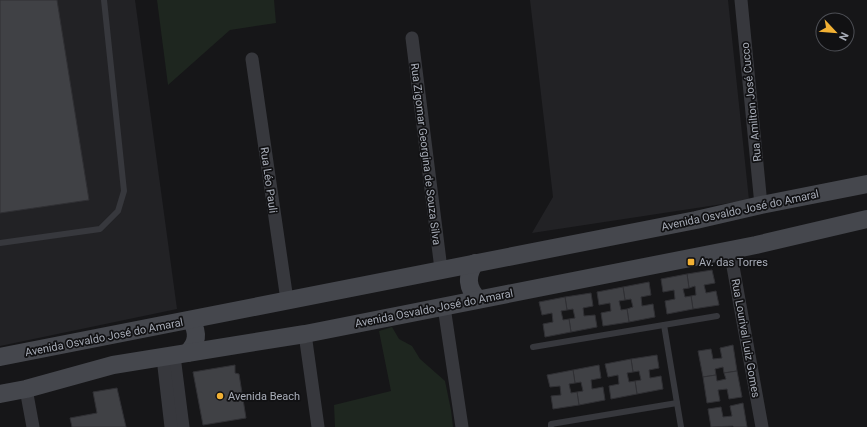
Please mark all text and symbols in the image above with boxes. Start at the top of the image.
north arrow [815,12,855,52]
text: N [836,30,851,43]
street label: Rua Amilton José Cucco [739,42,764,162]
street label: Rua Zigomar Georgina de Souza Silva [408,62,443,246]
street label: Rua Léo Pauli [257,146,280,214]
street label: Avenida Osvaldo José do Amaral [660,187,820,234]
place label: Av. das Torres [699,256,768,269]
marker: Av. das Torres [686,257,696,267]
street label: Rua Lourival Luiz Gomes [729,278,762,399]
street label: Avenida Osvaldo José do Amaral [354,287,514,330]
street label: Avenida Osvaldo José do Amaral [24,316,184,359]
place label: Avenida Beach [228,390,300,403]
marker: Avenida Beach [215,391,225,401]

